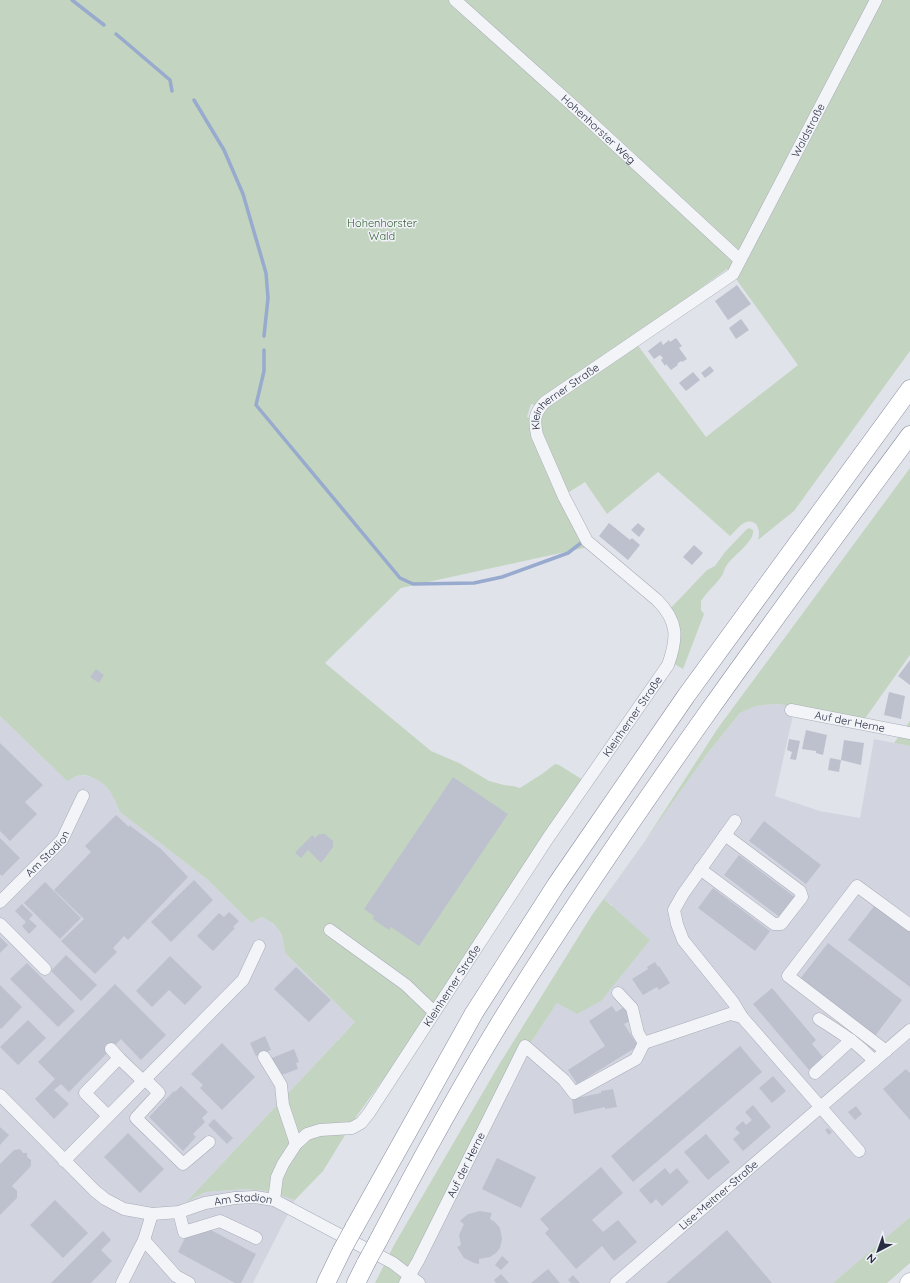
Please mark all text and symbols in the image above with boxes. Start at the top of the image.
street label: Hohenhorster Weg [558,91,639,167]
street label: Waldstraße [788,101,828,160]
park label: Hohenhorster Wald [347,216,418,243]
street label: Kleinherner Straße [528,360,602,431]
street label: Kleinherner Straße [599,673,665,759]
street label: Auf der Herne [814,708,886,735]
street label: Am Stadion [22,828,73,880]
street label: Kleinherner Straße [420,942,484,1029]
street label: Auf der Herne [444,1130,488,1200]
street label: Lise-Meitner-Straße [676,1157,761,1233]
street label: Am Stadion [213,1190,273,1208]
north arrow [858,1231,898,1271]
text: N [864,1251,879,1266]

